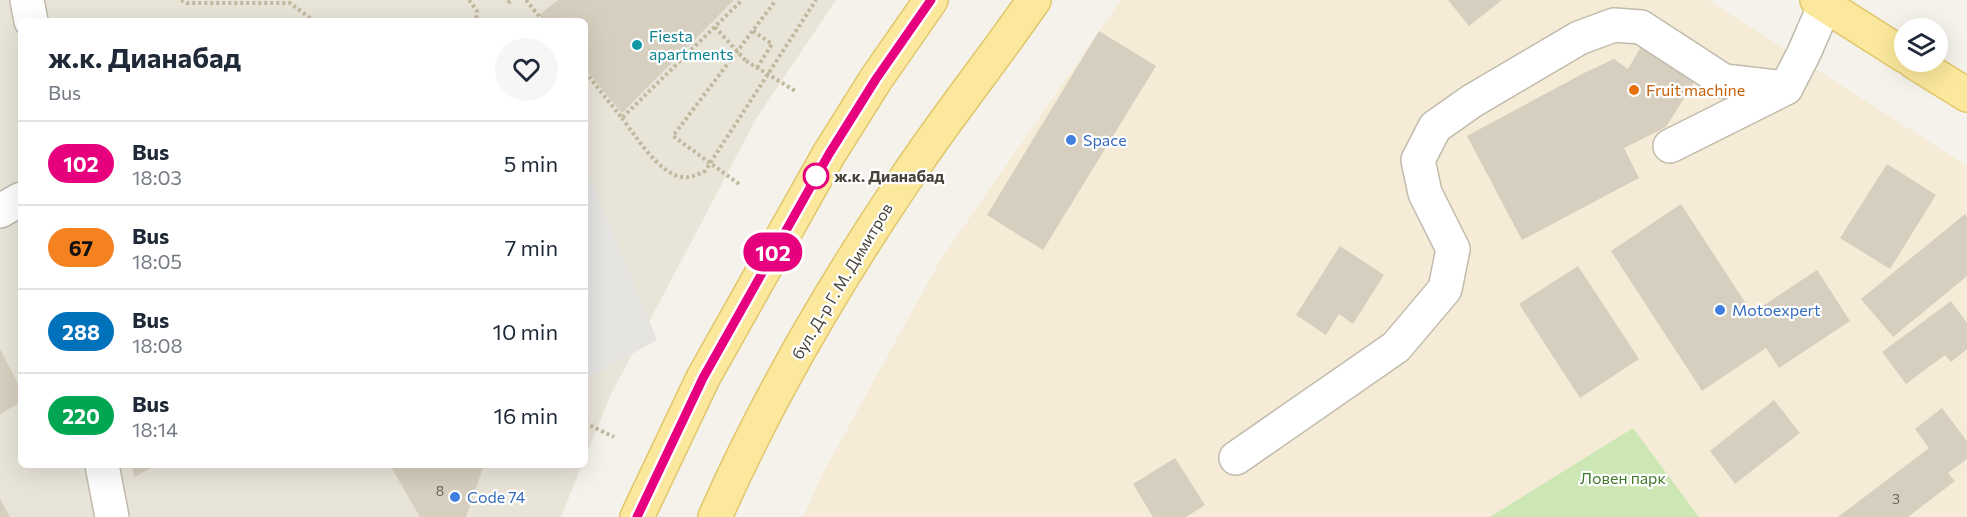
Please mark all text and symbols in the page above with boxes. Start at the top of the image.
map controls [1894,18,1948,72]
button: layers [1894,18,1948,72]
place label: Fiesta apartments [649,26,734,63]
button: heart [495,38,558,101]
marker: Fiesta apartments [630,38,644,52]
text: ж.к. Дианабад [48,40,241,74]
text: Bus [48,80,81,104]
place label: Fruit machine [1646,80,1745,99]
marker: Fruit machine [1627,83,1641,97]
place label: Space [1083,130,1127,149]
marker: Space [1064,133,1078,147]
text: Bus [132,138,169,165]
text: 5 min [504,150,558,177]
text: 102 [63,151,99,176]
marker: ж.к. Дианабад [803,163,829,189]
text: 18:03 [132,165,182,189]
place label: ж.к. Дианабад [834,166,944,185]
street label: бул. Д-р Г. М. Димитров [787,199,896,362]
text: Bus [132,222,169,249]
line badge: 102 [738,232,808,272]
text: 7 min [505,234,558,261]
text: 67 [69,235,93,260]
text: 102 [755,240,791,265]
text: 18:05 [132,249,182,273]
place label: Motoexpert [1732,300,1821,319]
marker: Motoexpert [1713,303,1727,317]
text: Bus [132,306,169,333]
text: 10 min [493,318,558,345]
text: 288 [62,319,100,344]
text: 18:08 [132,333,183,357]
text: Bus [132,390,169,417]
text: 16 min [494,402,558,429]
text: 220 [62,403,100,428]
text: 18:14 [132,417,178,441]
park label: Ловен парк [1580,468,1666,487]
house number: 8 [436,482,444,499]
place label: Code 74 [467,487,526,506]
marker: Code 74 [448,490,462,504]
house number: 3 [1892,490,1900,507]

